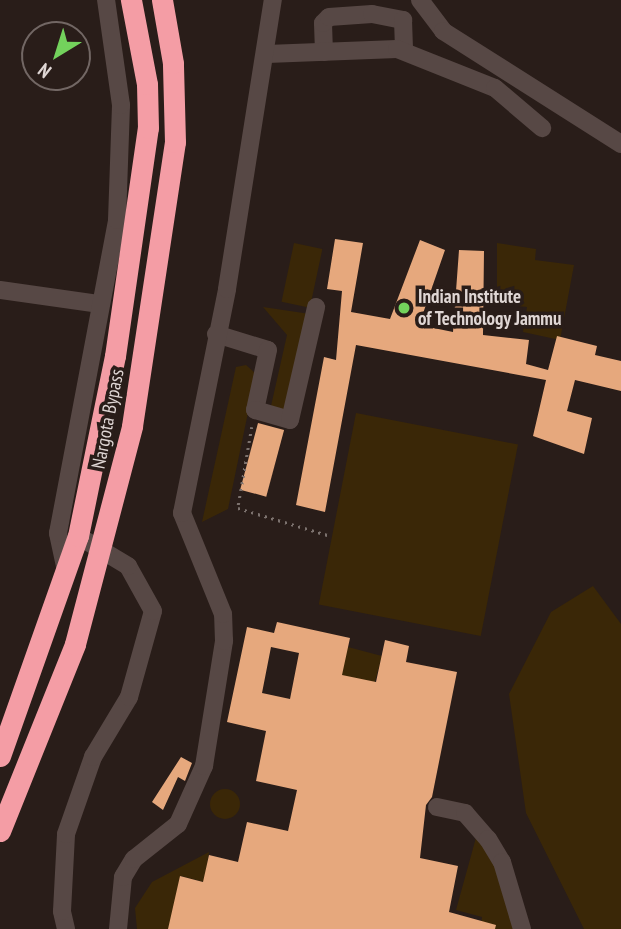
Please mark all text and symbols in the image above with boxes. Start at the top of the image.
north arrow [21,21,91,91]
text: N [33,58,56,84]
place label: Indian Institute of Technology Jammu [418,286,563,330]
marker: Indian Institute of Technology Jammu [396,300,412,316]
street label: Nargota Bypass [87,367,129,471]

